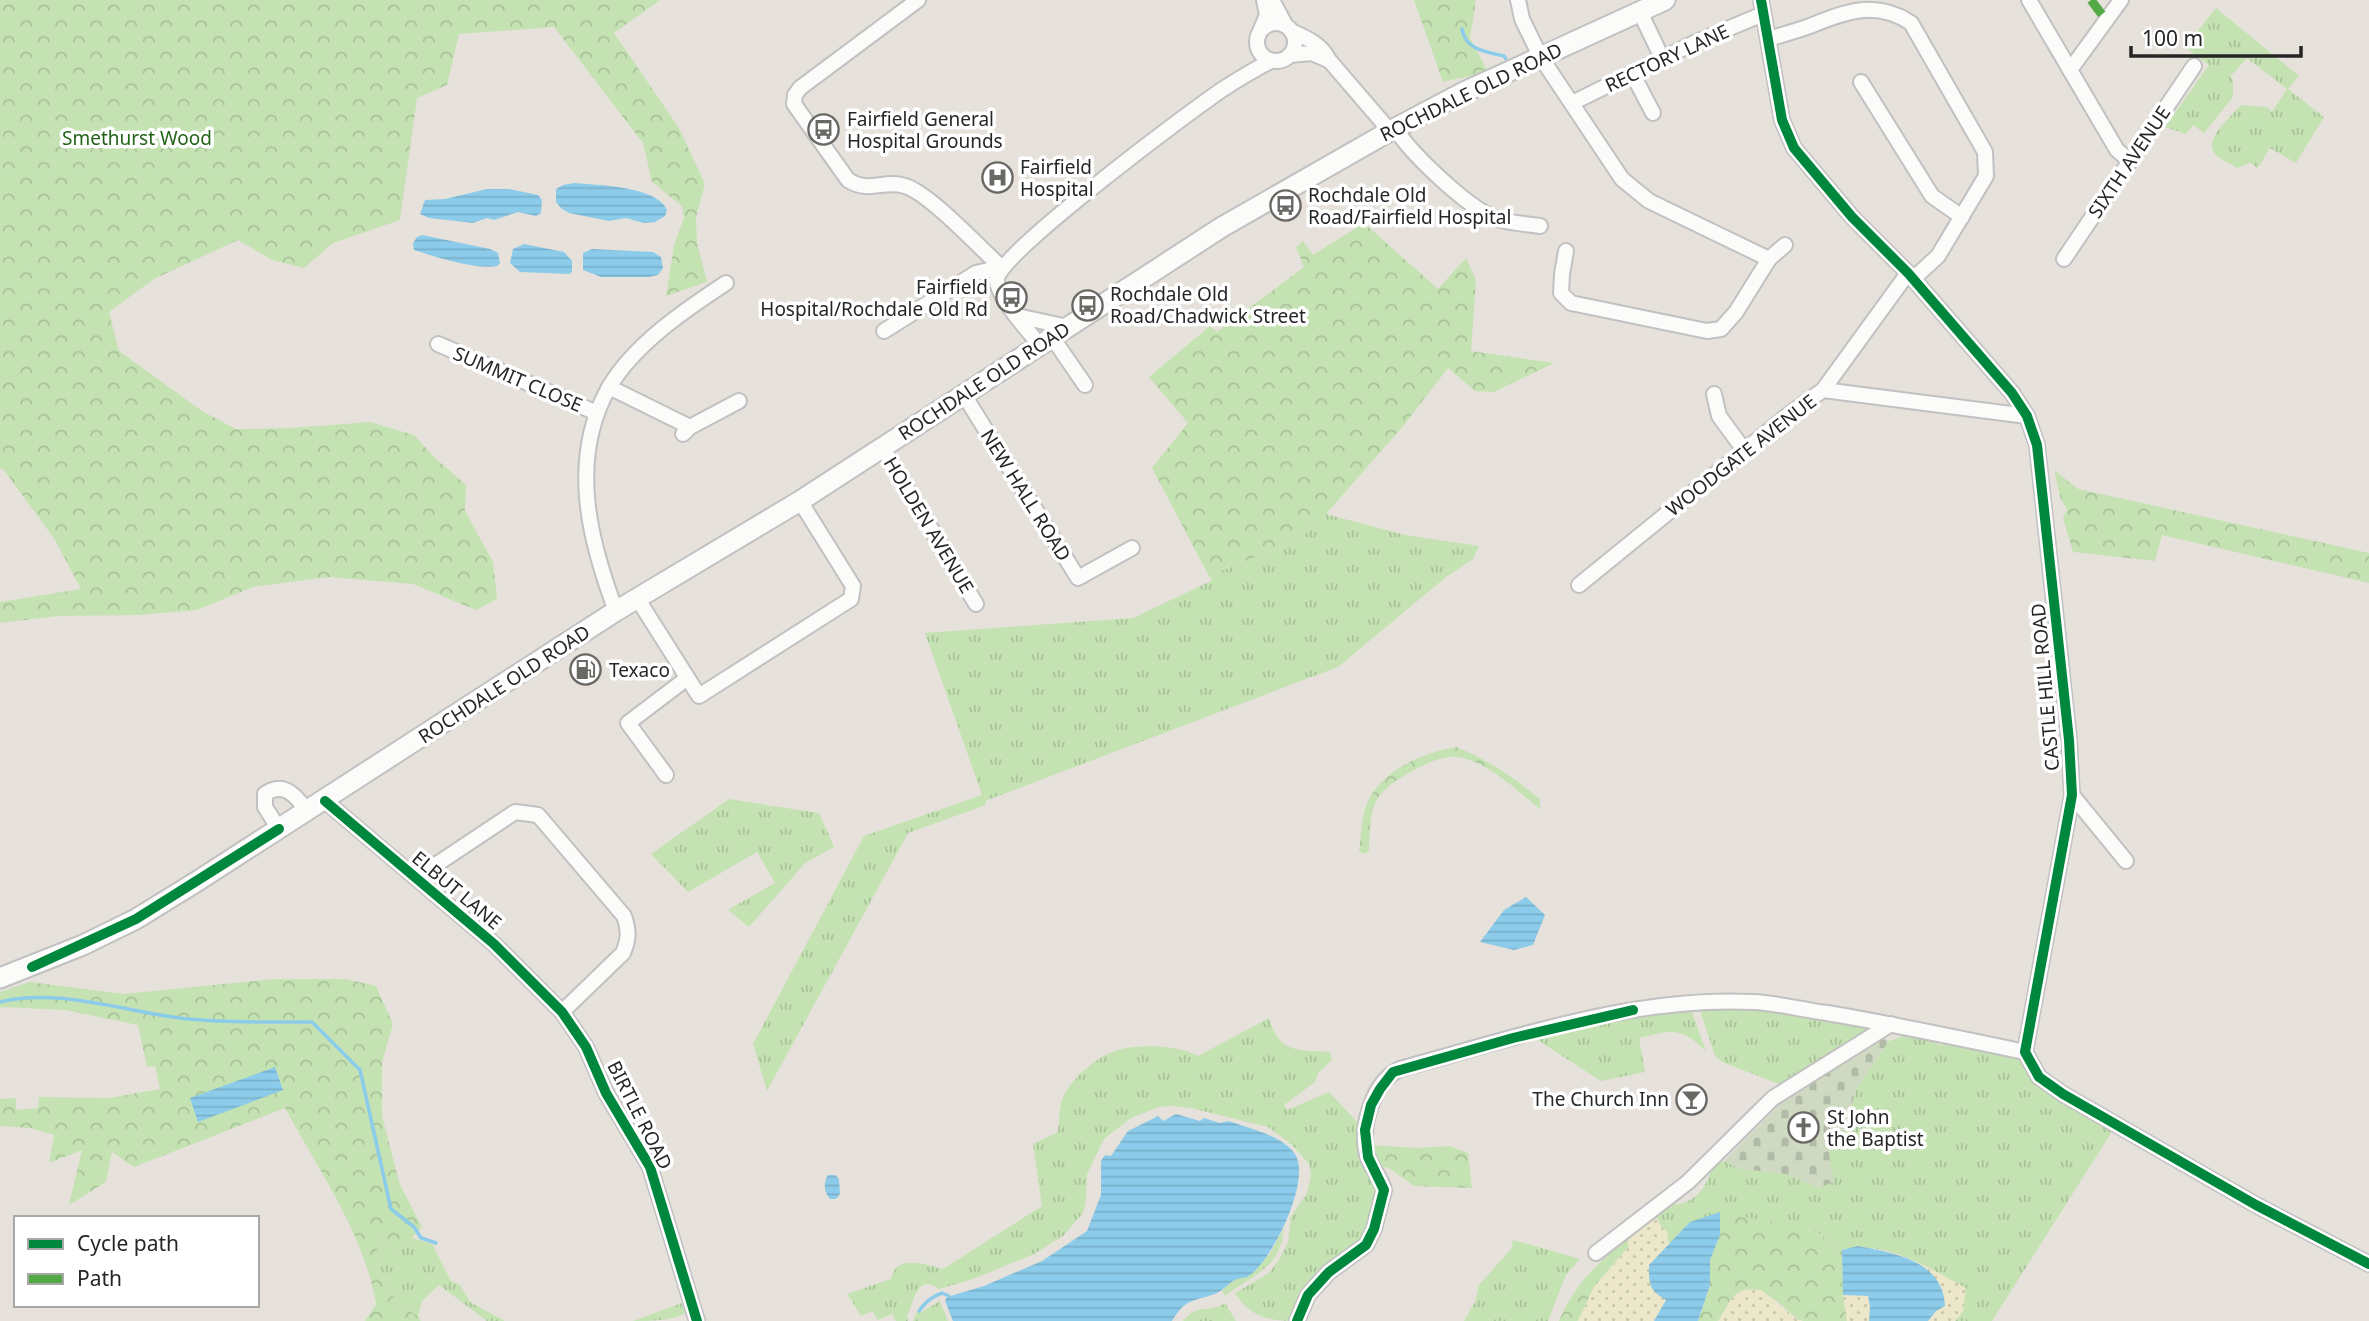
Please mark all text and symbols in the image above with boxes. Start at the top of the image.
scale bar [2131,14,2301,58]
street label: RECTORY LANE [1601,18,1733,98]
text: 100 m [2142,24,2203,52]
street label: ROCHDALE OLD ROAD [1376,37,1566,147]
street label: SIXTH AVENUE [2082,101,2176,223]
place label: Fairfield General Hospital Grounds [847,106,1003,154]
bus stop icon: Fairfield General Hospital Grounds [807,113,841,147]
park label: Smethurst Wood [62,125,212,151]
place label: Fairfield Hospital [1020,154,1094,202]
hospital icon: Fairfield Hospital [980,161,1014,195]
place label: Rochdale Old Road/Fairfield Hospital [1308,182,1511,230]
bus stop icon: Rochdale Old Road/Fairfield Hospital [1268,189,1302,223]
place label: Fairfield Hospital/Rochdale Old Rd [760,274,988,322]
bus stop icon: Fairfield Hospital/Rochdale Old Rd [994,281,1028,315]
place label: Rochdale Old Road/Chadwick Street [1110,281,1306,329]
bus stop icon: Rochdale Old Road/Chadwick Street [1070,288,1104,322]
street label: ROCHDALE OLD ROAD [893,316,1075,446]
street label: SUMMIT CLOSE [449,340,587,418]
street label: WOODGATE AVENUE [1661,388,1821,522]
street label: NEW HALL ROAD [975,424,1077,566]
street label: HOLDEN AVENUE [878,452,980,598]
street label: CASTLE HILL ROAD [2025,602,2065,772]
street label: ROCHDALE OLD ROAD [413,619,595,749]
fuel station icon: Texaco [569,653,603,687]
place label: Texaco [609,657,670,683]
street label: ELBUT LANE [407,845,507,935]
street label: BIRTLE ROAD [601,1056,679,1174]
bar icon: The Church Inn [1675,1082,1709,1116]
place label: The Church Inn [1532,1086,1669,1112]
place label: St John the Baptist [1827,1104,1924,1152]
church icon: St John the Baptist [1787,1111,1821,1145]
legend [14,1216,259,1307]
text: Cycle path [77,1229,179,1257]
text: Path [77,1264,122,1292]

